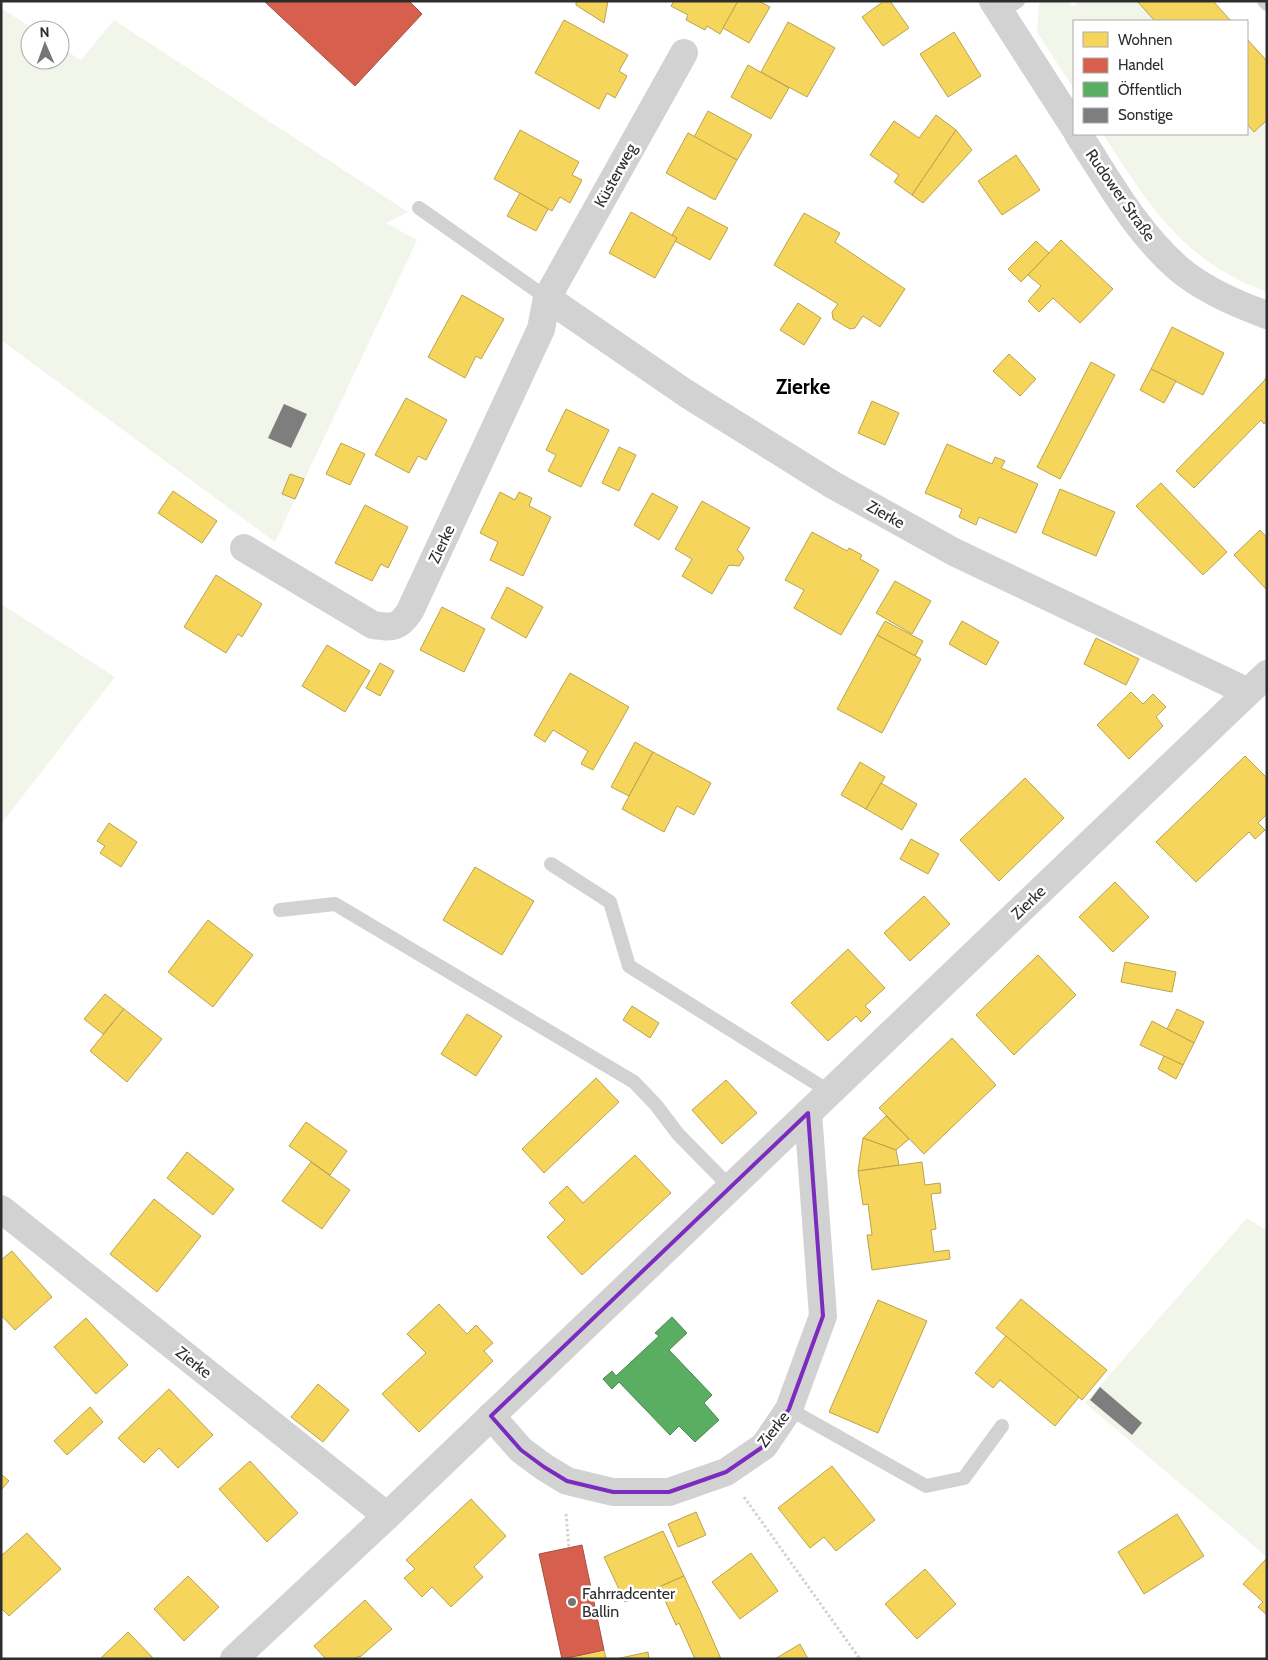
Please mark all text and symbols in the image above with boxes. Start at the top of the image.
north arrow [20,20,70,70]
legend [1073,20,1248,135]
text: N [39,23,50,41]
text: Wohnen [1118,31,1172,49]
text: Handel [1118,56,1164,74]
text: Öffentlich [1118,81,1182,99]
text: Sonstige [1118,106,1173,124]
street label: Küsterweg [590,139,641,210]
street label: Rudower Straße [1082,145,1159,245]
district label: Zierke [776,374,831,399]
street label: Zierke [864,496,908,533]
street label: Zierke [424,522,459,567]
street label: Zierke [1007,882,1049,923]
street label: Zierke [172,1342,215,1382]
street label: Zierke [753,1408,793,1451]
place label: Fahrradcenter Ballin [582,1584,676,1621]
marker: Fahrradcenter Ballin [566,1596,578,1608]

